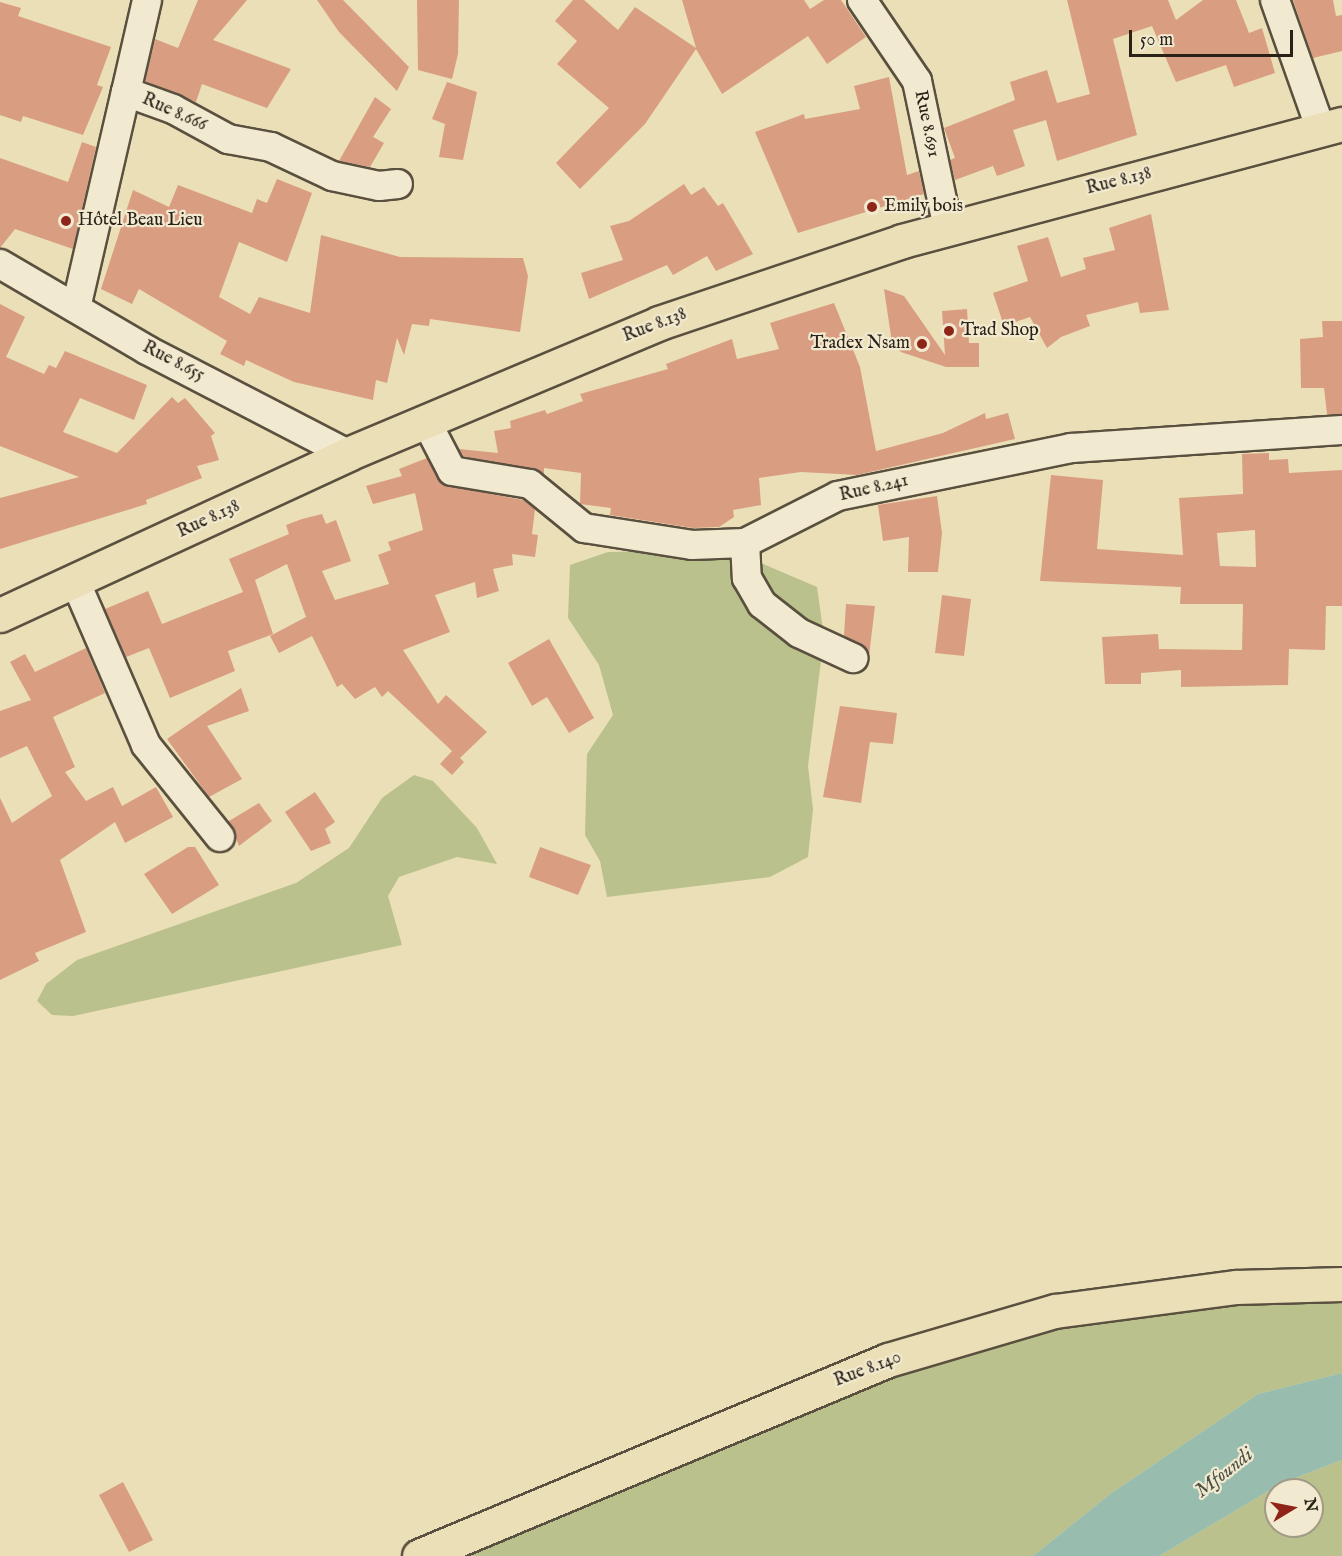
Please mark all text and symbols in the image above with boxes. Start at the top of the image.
scale bar [1132,18,1296,56]
text: 50 m [1140,29,1173,52]
street label: Rue 8.691 [908,88,944,160]
street label: Rue 8.666 [138,89,210,137]
street label: Rue 8.138 [1084,163,1154,201]
place label: Emily bois [884,196,963,218]
marker: Emily bois [865,200,879,214]
place label: Hôtel Beau Lieu [78,210,203,232]
marker: Hôtel Beau Lieu [59,214,73,228]
street label: Rue 8.138 [620,304,690,348]
place label: Trad Shop [961,320,1039,342]
marker: Trad Shop [942,324,956,338]
place label: Tradex Nsam [810,333,910,355]
street label: Rue 8.655 [138,337,208,387]
marker: Tradex Nsam [915,337,929,351]
street label: Rue 8.241 [837,471,911,507]
street label: Rue 8.138 [174,496,244,544]
street label: Rue 8.140 [831,1347,905,1393]
water label: Mfoundi [1190,1443,1258,1503]
north arrow [1264,1478,1324,1538]
text: N [1299,1497,1321,1514]

